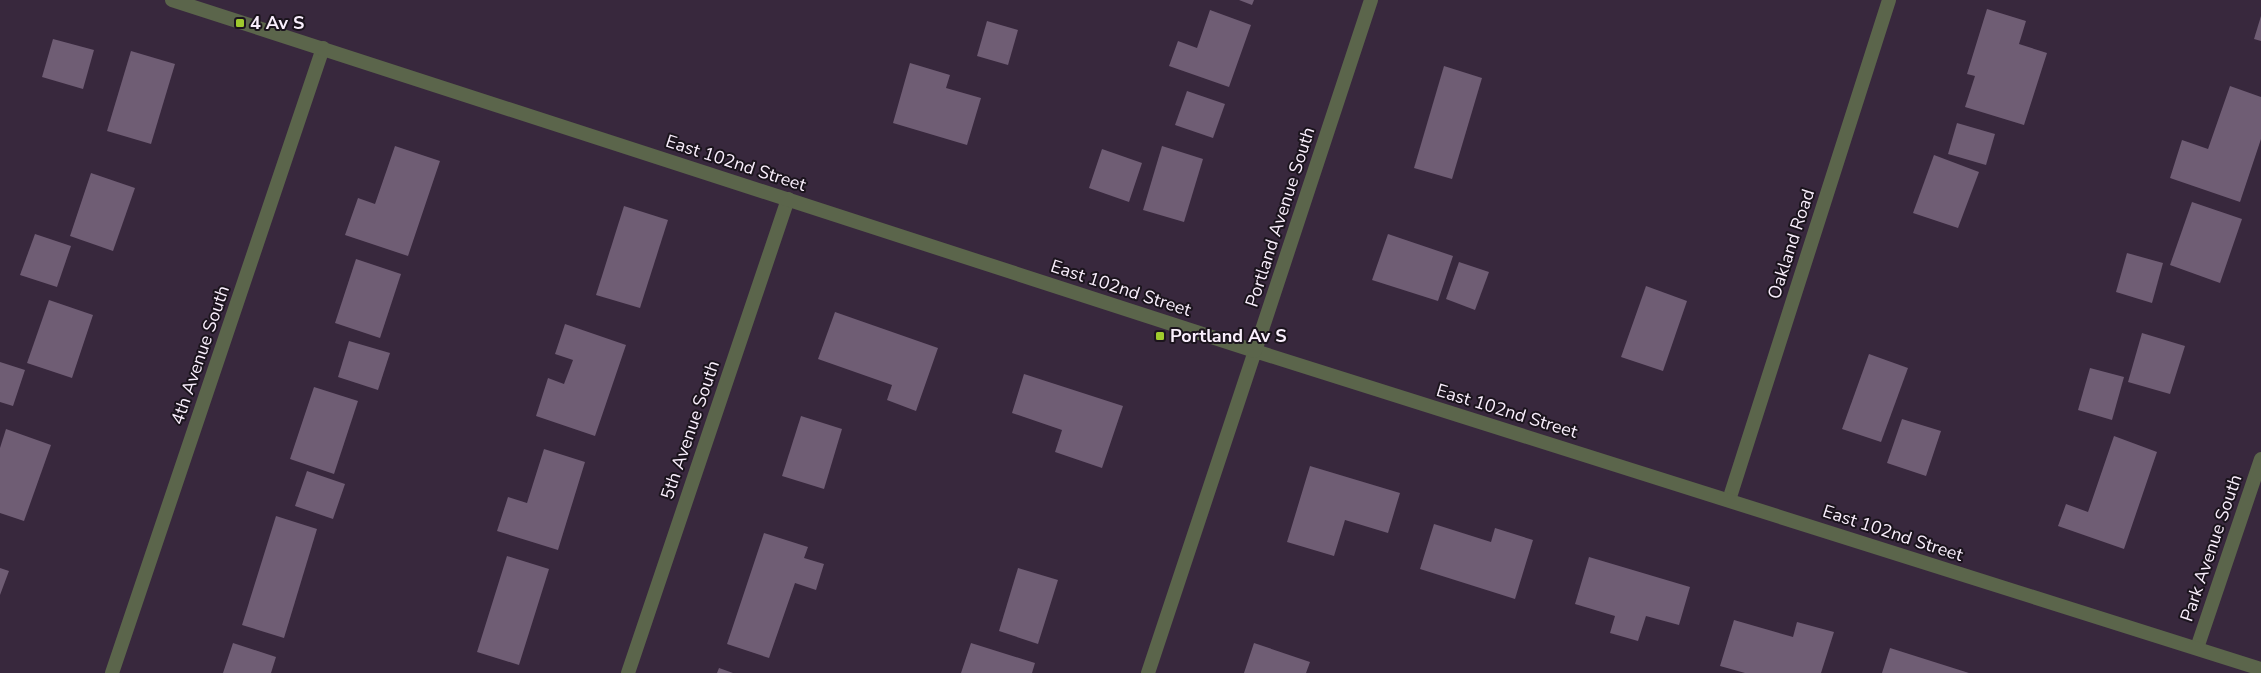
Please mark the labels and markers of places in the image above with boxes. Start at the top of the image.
place label: 4 Av S [250,11,304,35]
marker: 4 Av S [234,17,246,29]
place label: Portland Av S [1170,324,1287,348]
marker: Portland Av S [1154,330,1166,342]

